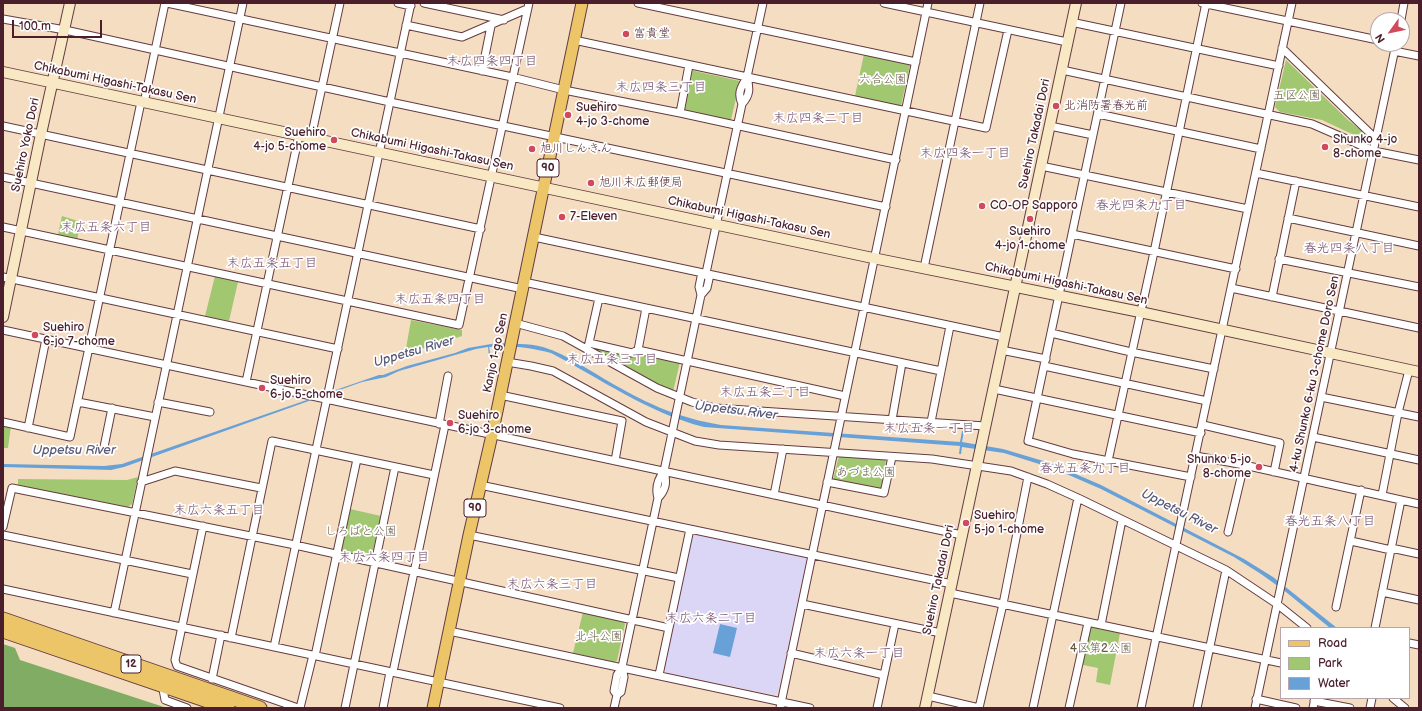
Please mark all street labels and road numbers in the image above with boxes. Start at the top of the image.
street label: Chikabumi Higashi-Takasu Sen [32,59,198,107]
street label: Suehiro Takadai Dori [1016,78,1054,190]
street label: Suehiro Yoko Dori [9,97,43,193]
street label: Chikabumi Higashi-Takasu Sen [349,126,515,174]
road number: 90 [537,159,559,177]
street label: Chikabumi Higashi-Takasu Sen [666,194,832,242]
street label: Chikabumi Higashi-Takasu Sen [983,260,1149,308]
street label: 4-ku Shunko 6-ku 3-chome Doro Sen [1287,274,1343,474]
street label: Kanjo 1-go Sen [481,312,511,394]
road number: 90 [464,499,486,517]
street label: Suehiro Takadai Dori [920,524,958,636]
road number: 12 [121,655,141,673]

